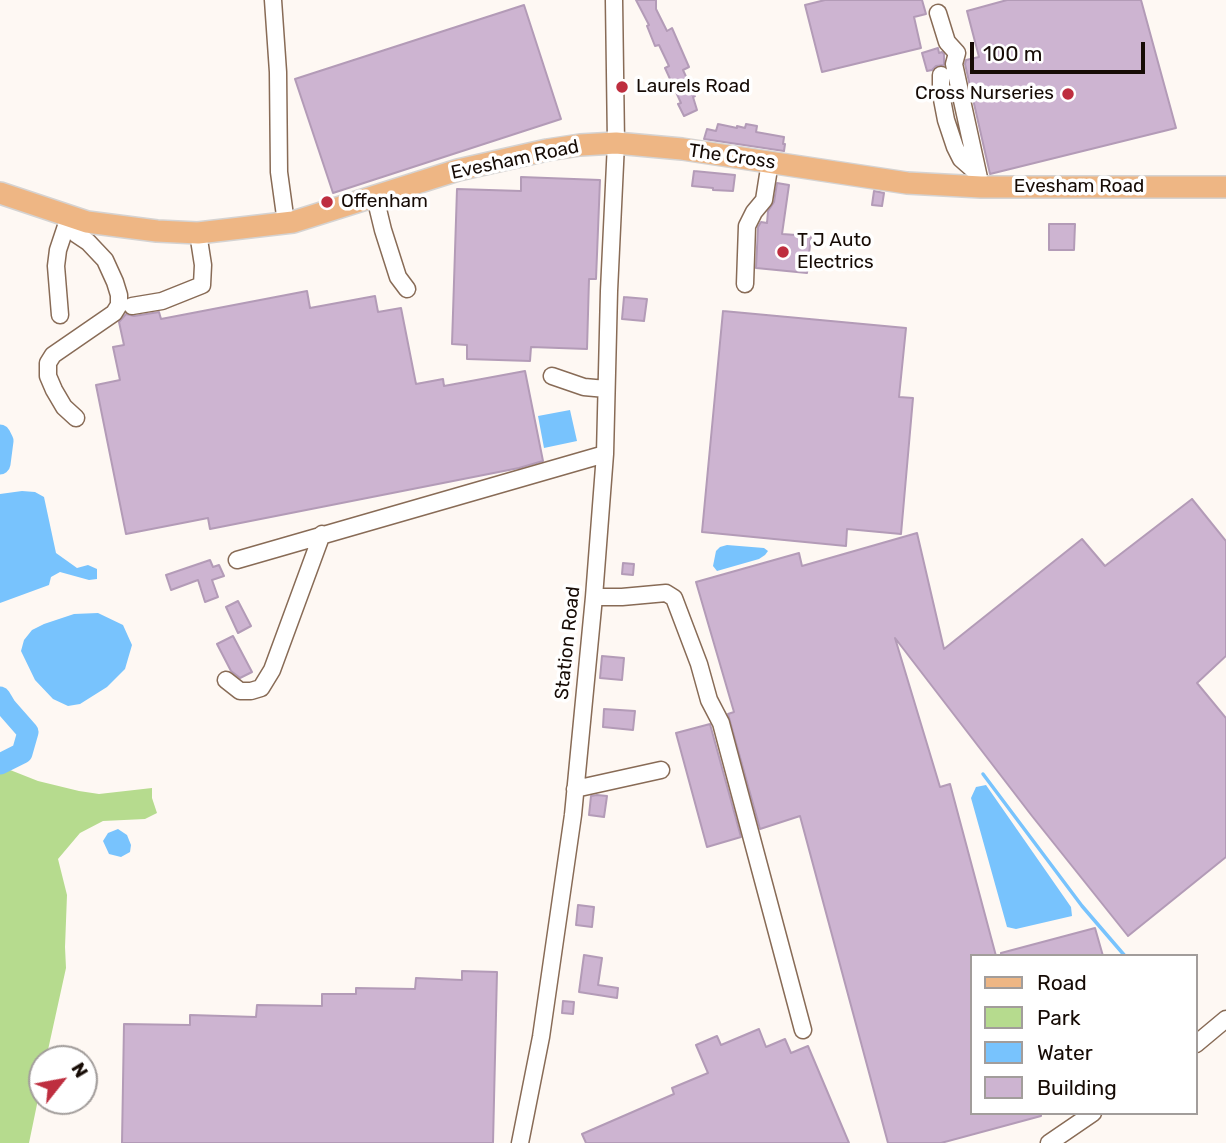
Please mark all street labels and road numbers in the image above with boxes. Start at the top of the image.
street label: Evesham Road [449,135,581,185]
street label: The Cross [687,140,777,174]
street label: Evesham Road [1014,176,1144,198]
street label: Station Road [551,585,585,701]

